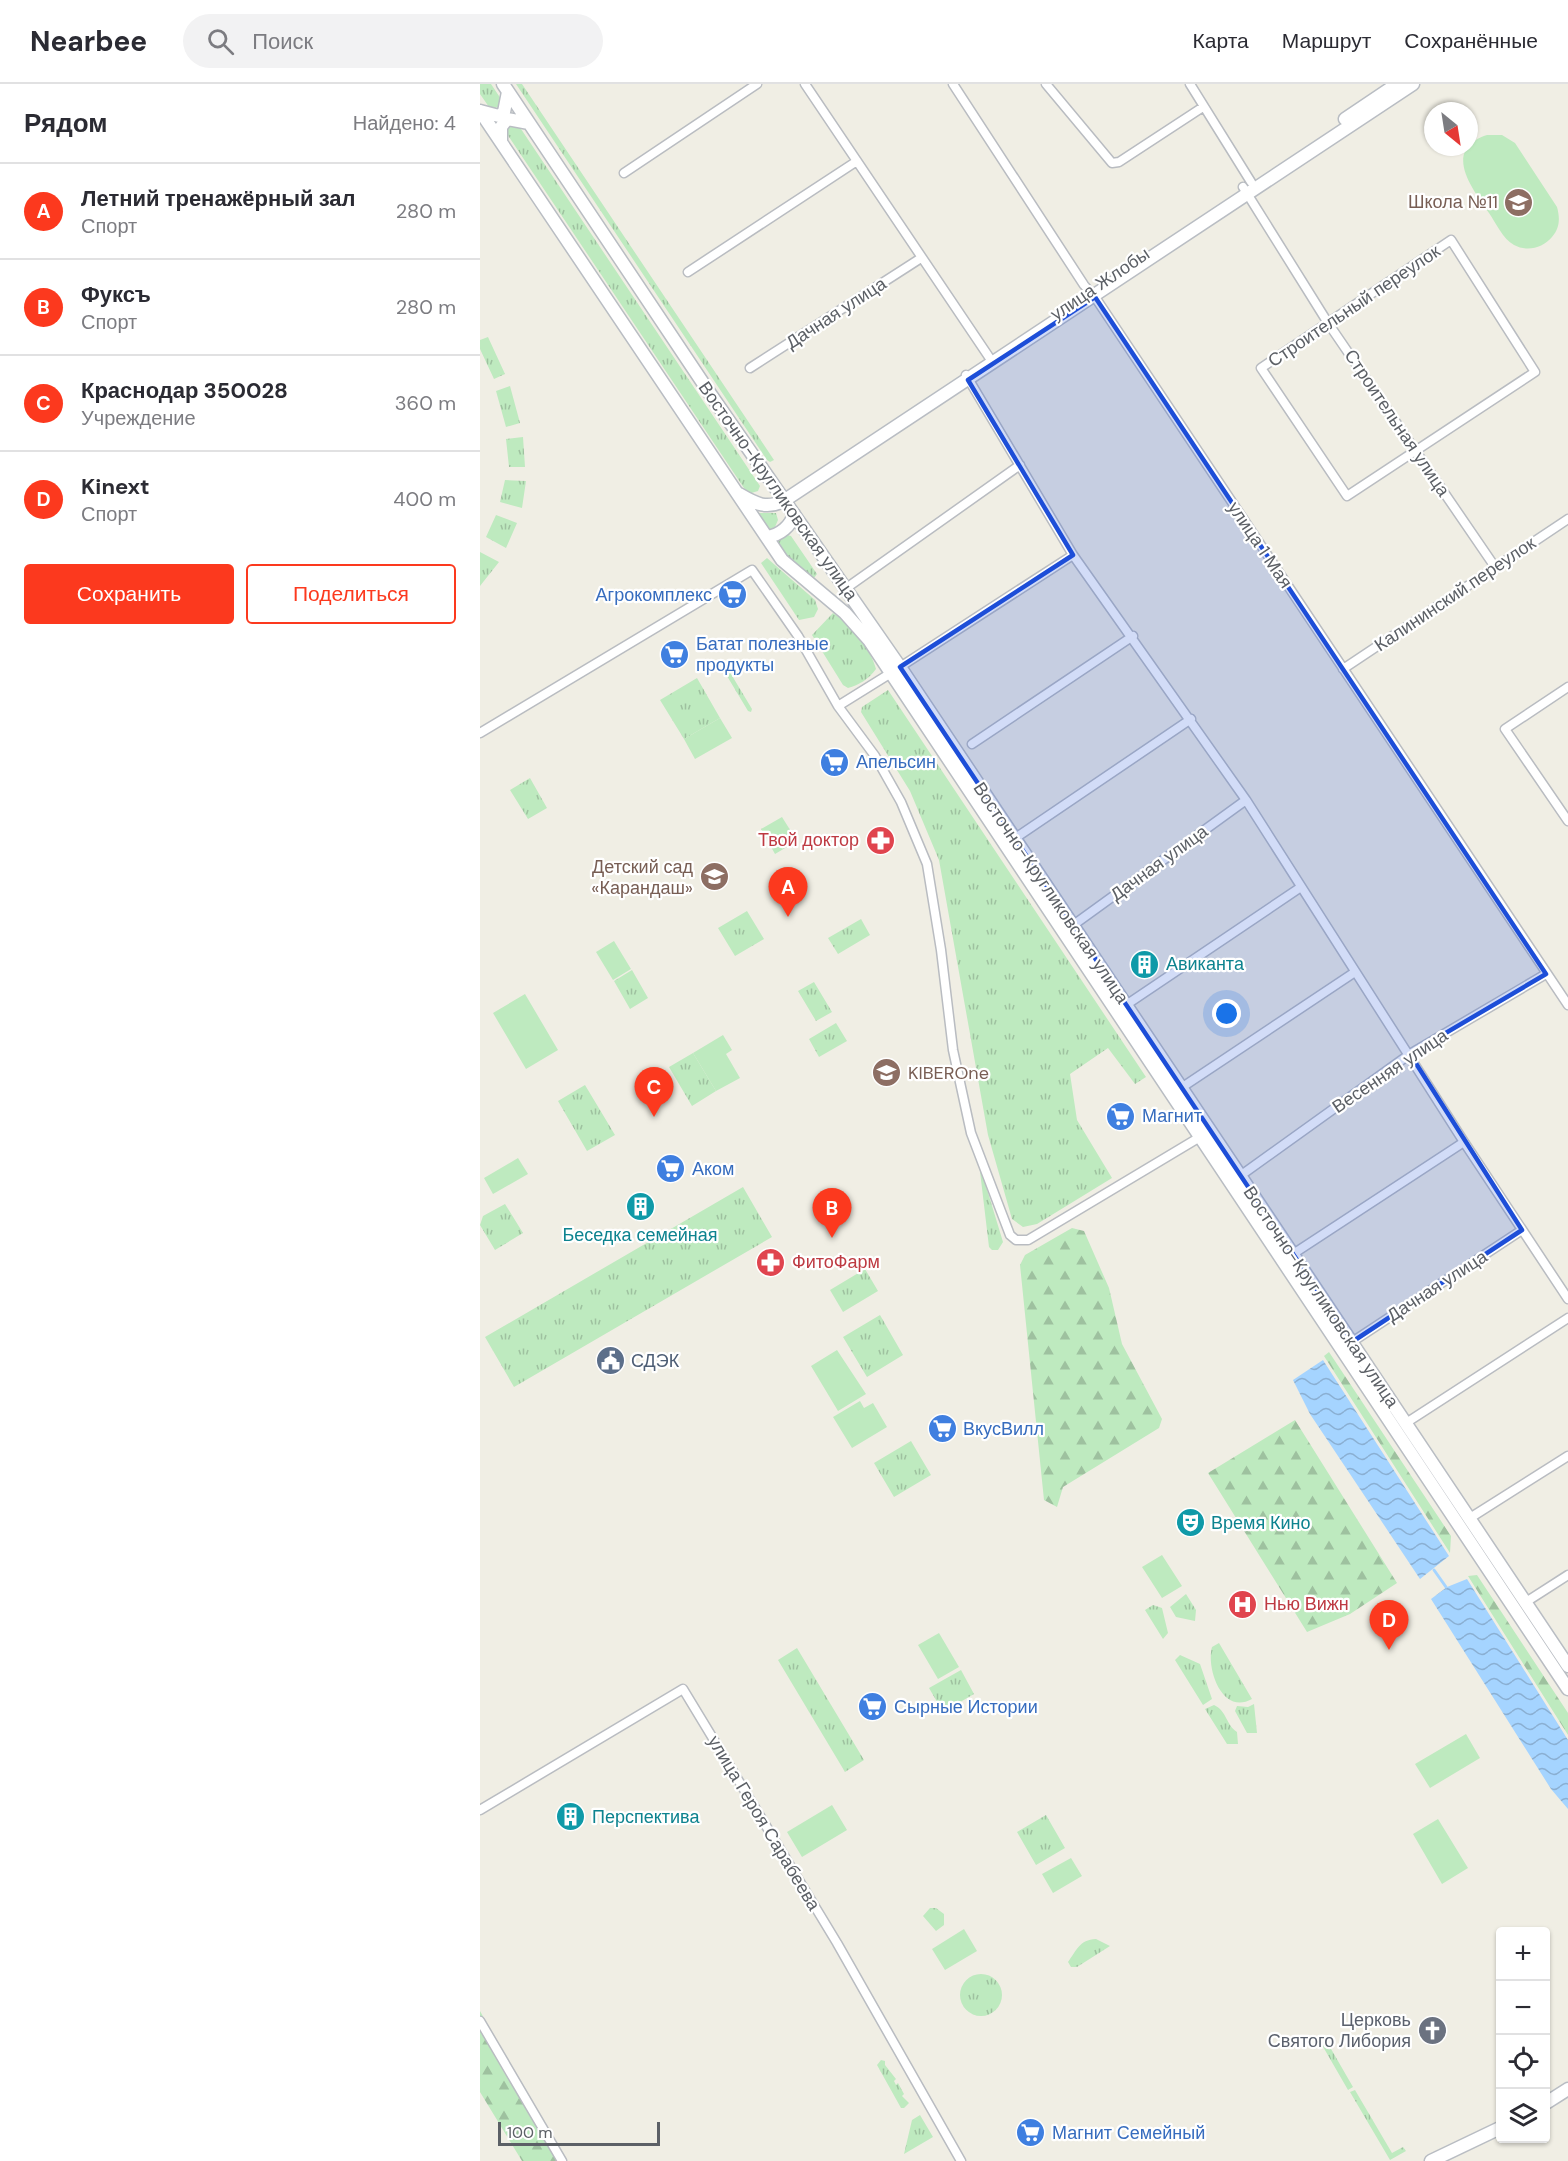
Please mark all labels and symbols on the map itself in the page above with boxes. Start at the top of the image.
north arrow [1424,102,1478,156]
school or university icon: Школа №11 [1503,186,1535,218]
place label: Школа №11 [1408,190,1498,214]
street label: Строительный переулок [1263,239,1445,373]
street label: улица Жлобы [1046,242,1154,326]
street label: Дачная улица [781,271,892,354]
street label: Строительная улица [1339,345,1456,502]
street label: Восточно-Кругликовская улица [693,377,864,606]
street label: улица 1 Мая [1222,497,1298,593]
street label: Калининский переулок [1370,531,1540,657]
supermarket icon: Агрокомплекс [717,579,749,611]
place label: Агрокомплекс [596,583,712,607]
place label: Батат полезные продукты [696,632,829,677]
supermarket icon: Батат полезные продукты [659,638,691,670]
supermarket icon: Апельсин [819,746,851,778]
place label: Апельсин [856,750,936,774]
street label: Восточно-Кругликовская улица [968,777,1135,1009]
street label: Дачная улица [1105,819,1213,907]
pharmacy icon: Твой доктор [864,824,896,856]
place label: Твой доктор [758,828,859,852]
place label: Детский сад «Карандаш» [591,855,693,900]
school or university icon: Детский сад «Карандаш» [698,861,730,893]
pin: A [768,868,808,917]
building icon: Авиканта [1129,948,1161,980]
place label: Авиканта [1166,952,1245,976]
your location [1212,999,1241,1028]
street label: Весенняя улица [1327,1023,1453,1119]
school or university icon: KIBEROne [871,1057,903,1089]
place label: KIBEROne [908,1061,989,1085]
pin: C [634,1068,674,1117]
supermarket icon: Магнит [1105,1100,1137,1132]
place label: Магнит [1142,1104,1202,1128]
supermarket icon: Аком [655,1153,687,1185]
place label: Аком [692,1157,734,1181]
street label: Восточно-Кругликовская улица [1238,1181,1405,1413]
pin: B [812,1188,852,1238]
building icon: Беседка семейная [624,1190,656,1222]
place label: Беседка семейная [562,1223,718,1247]
street label: Дачная улица [1382,1244,1493,1327]
pharmacy icon: ФитоФарм [755,1246,787,1278]
place label: ФитоФарм [792,1250,880,1274]
public building icon: СДЭК [594,1345,626,1377]
place label: СДЭК [631,1349,680,1373]
supermarket icon: ВкусВилл [926,1413,958,1445]
place label: ВкусВилл [963,1417,1044,1441]
theatre icon: Время Кино [1174,1507,1206,1539]
place label: Время Кино [1211,1511,1310,1535]
hospital icon: Нью Вижн [1227,1588,1259,1620]
place label: Нью Вижн [1264,1592,1349,1616]
pin: D [1370,1600,1408,1650]
supermarket icon: Сырные Истории [857,1691,889,1723]
place label: Сырные Истории [894,1695,1038,1719]
street label: улица Героя Сарабеева [702,1731,826,1916]
building icon: Перспектива [555,1801,587,1833]
place label: Перспектива [592,1805,700,1829]
place label: Церковь Святого Либория [1268,2008,1411,2053]
church icon: Церковь Святого Либория [1416,2014,1448,2046]
supermarket icon: Магнит Семейный [1015,2117,1047,2149]
scale bar [498,2119,660,2146]
place label: Магнит Семейный [1052,2121,1205,2145]

